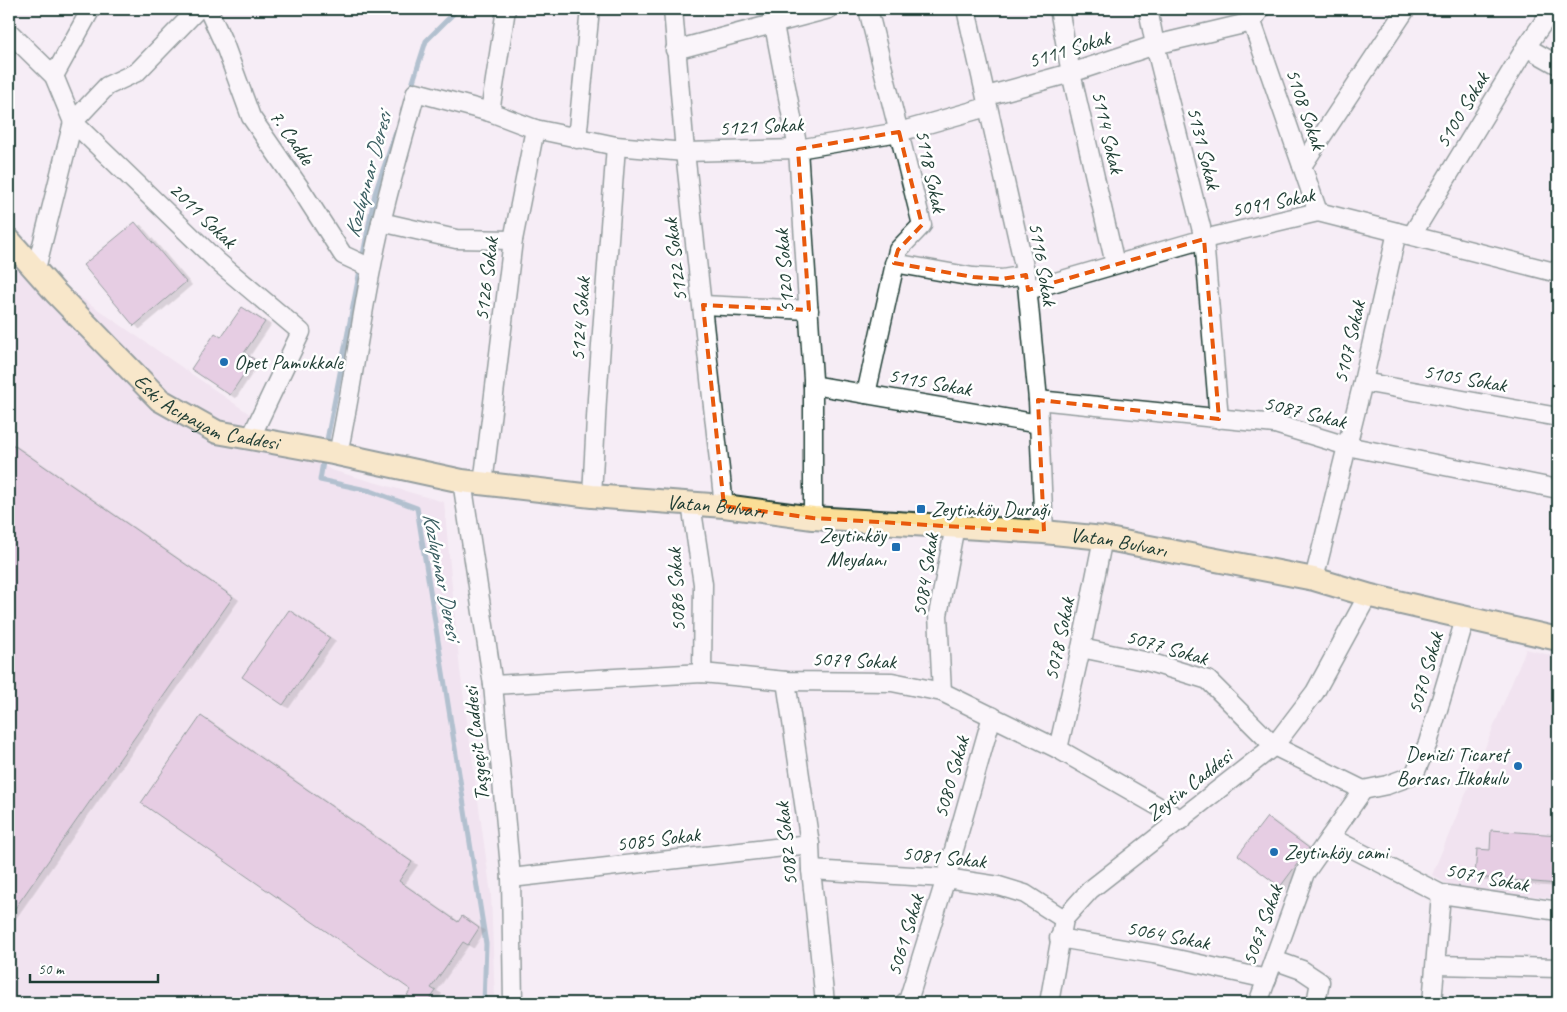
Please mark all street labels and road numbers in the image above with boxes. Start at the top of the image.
street label: 5111 Sokak [1025,24,1114,74]
street label: 5108 Sokak [1280,65,1332,154]
street label: 5100 Sokak [1429,66,1495,153]
street label: 5114 Sokak [1086,88,1130,177]
street label: 5131 Sokak [1181,104,1227,193]
street label: 7. Cadde [264,105,321,170]
street label: 5121 Sokak [718,111,805,141]
street label: 5118 Sokak [910,127,953,216]
street label: 2011 Sokak [164,176,243,254]
street label: 5091 Sokak [1229,181,1318,223]
street label: 5122 Sokak [657,215,693,303]
street label: 5116 Sokak [1023,220,1063,309]
street label: 5120 Sokak [768,227,800,314]
street label: 5126 Sokak [468,234,504,322]
street label: 5124 Sokak [564,275,596,362]
street label: 5107 Sokak [1327,297,1371,386]
street label: 5105 Sokak [1421,358,1510,398]
street label: 5115 Sokak [886,362,975,402]
street label: Eski Acıpayam Caddesi [128,368,284,456]
street label: 5087 Sokak [1261,389,1350,435]
street label: Vatan Bulvarı [666,489,767,524]
street label: Vatan Bulvarı [1069,522,1170,563]
street label: 5084 Sokak [906,530,945,619]
street label: 5086 Sokak [661,546,691,633]
street label: 5078 Sokak [1038,594,1081,683]
street label: 5077 Sokak [1123,623,1212,671]
street label: 5070 Sokak [1401,628,1449,717]
street label: 5079 Sokak [812,646,898,675]
street label: Taşgeçit Caddesi [457,683,495,802]
street label: 5080 Sokak [927,732,975,821]
street label: Zeytin Caddesi [1141,741,1240,827]
street label: 5082 Sokak [769,800,803,887]
street label: 5085 Sokak [615,821,703,857]
street label: 5081 Sokak [901,840,988,874]
street label: 5071 Sokak [1443,856,1532,898]
street label: 5067 Sokak [1235,880,1289,969]
street label: 5061 Sokak [880,890,930,979]
street label: 5064 Sokak [1124,914,1213,956]

